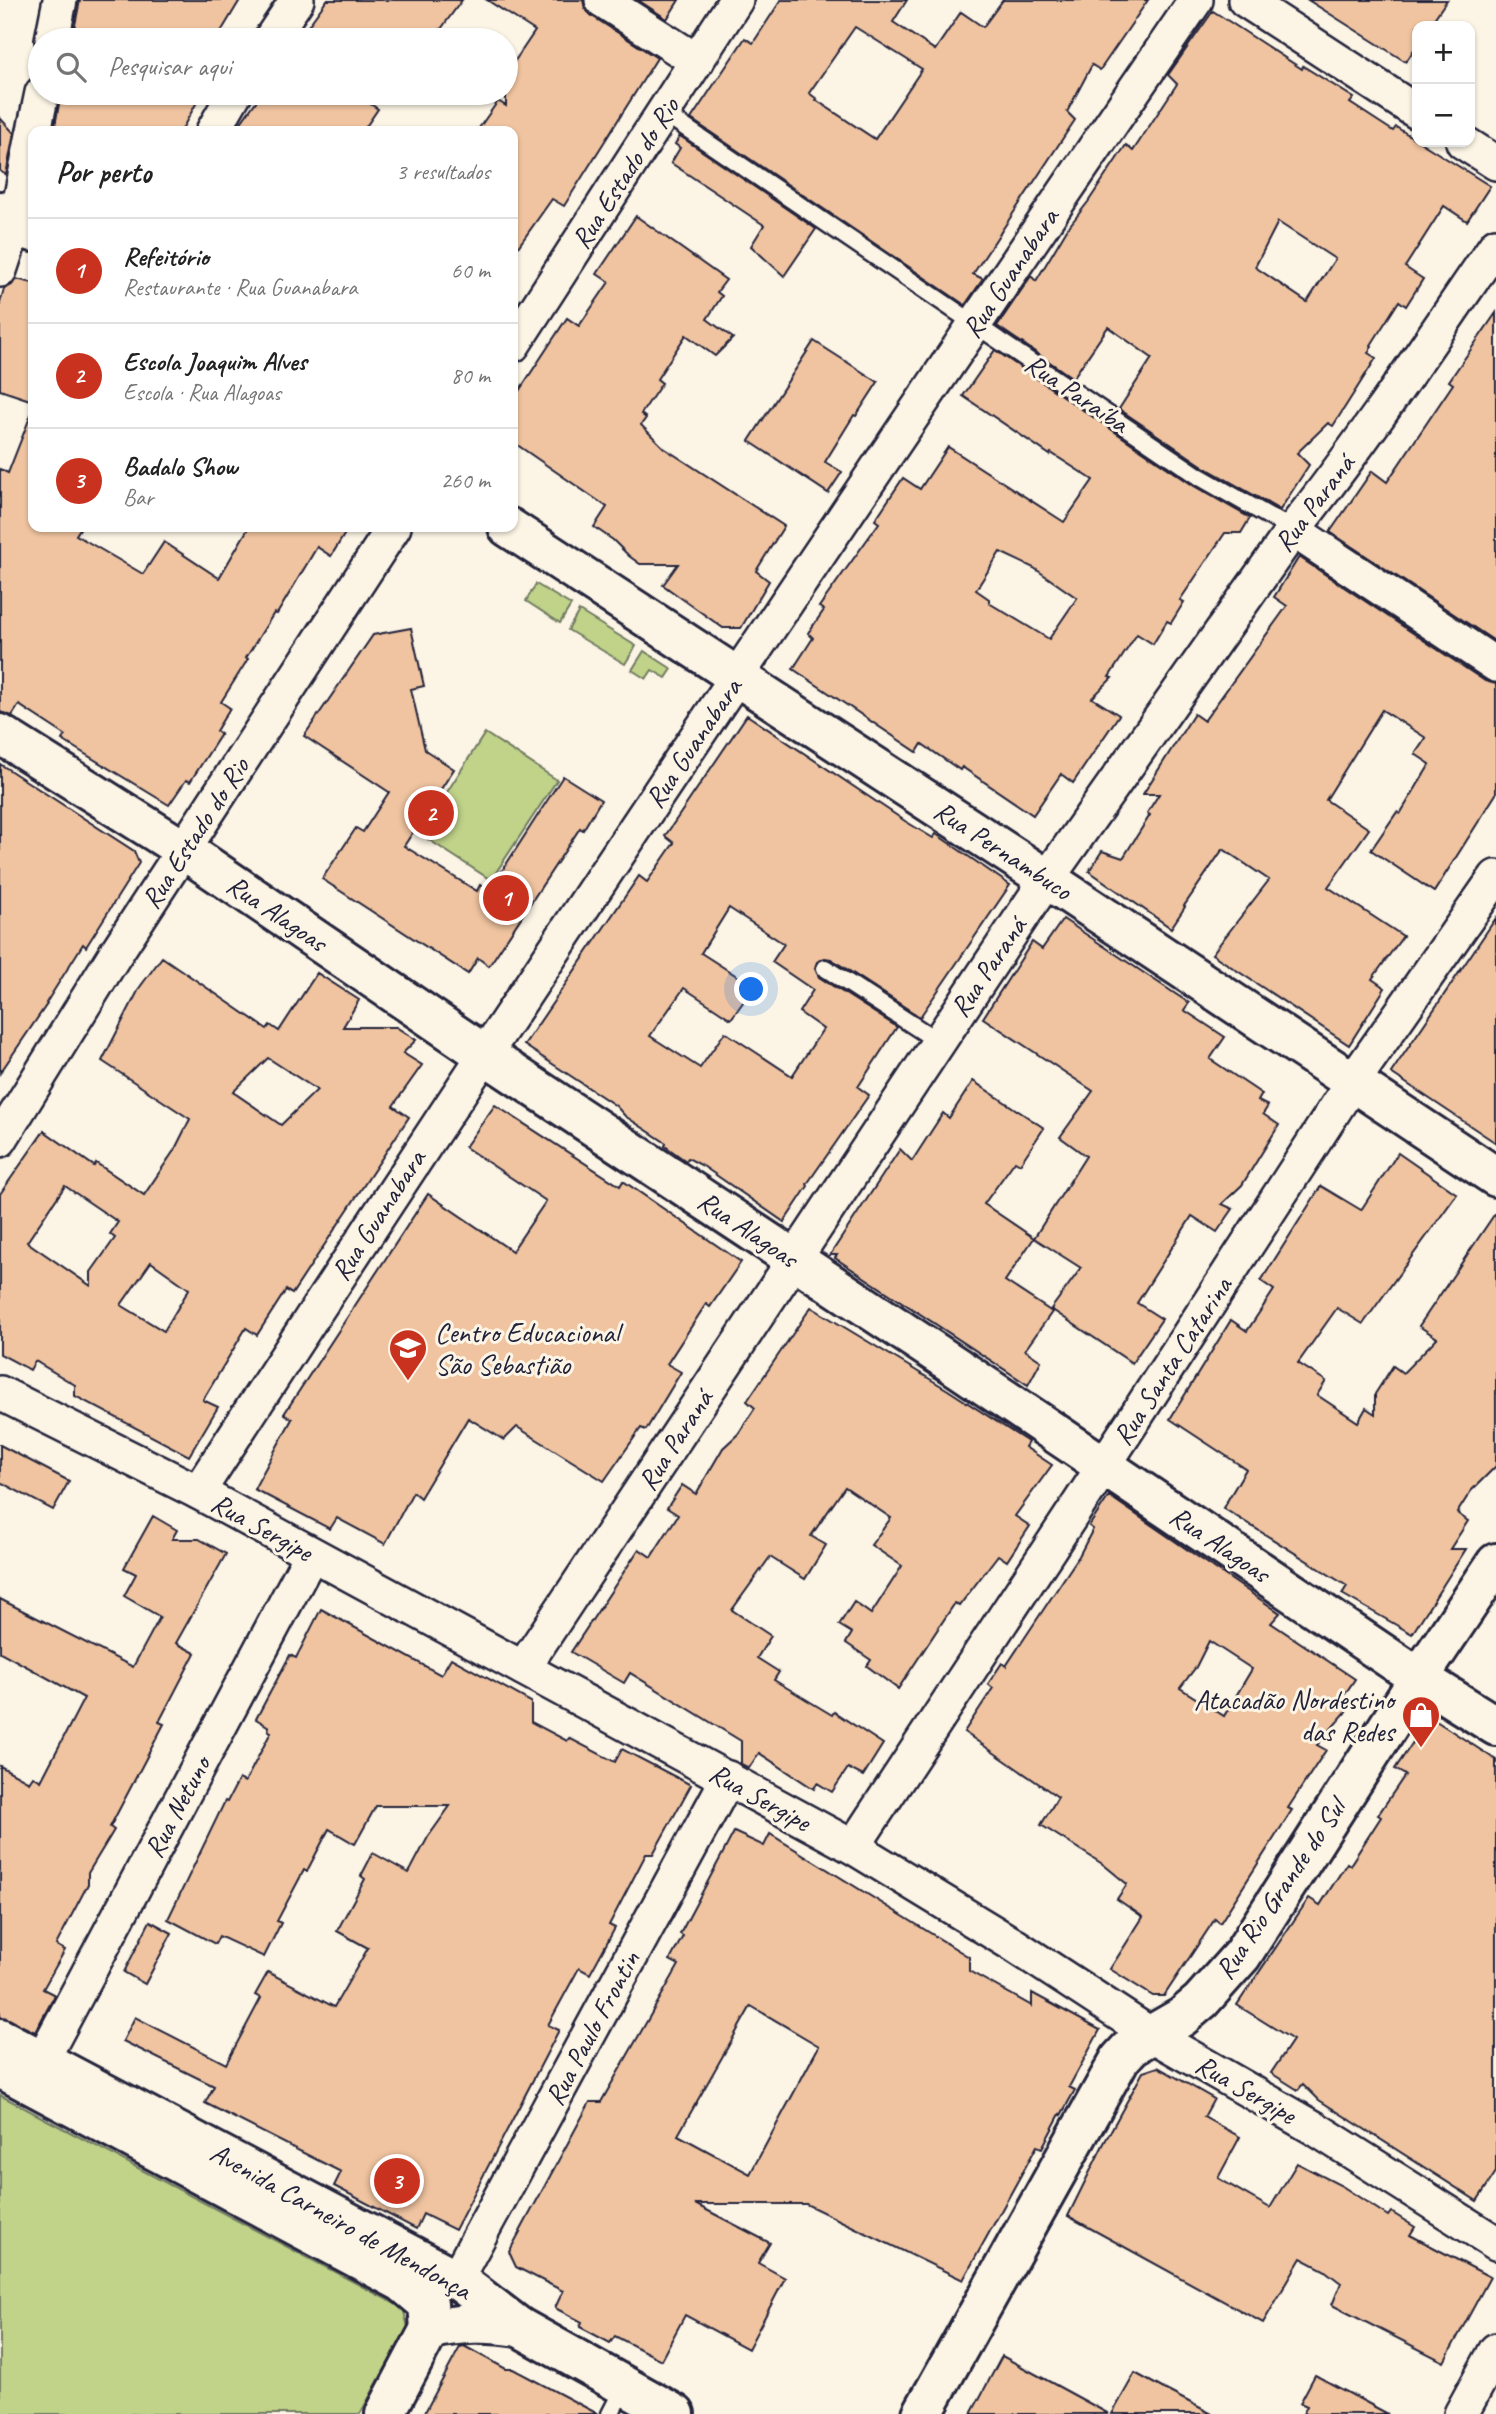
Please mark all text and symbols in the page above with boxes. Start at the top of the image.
map controls [1412,21,1475,147]
button: + [1412,21,1475,84]
search box [28,28,518,105]
icon: search [52,48,90,86]
text: Pesquisar aqui [108,50,232,83]
button: − [1412,84,1475,147]
street label: Rua Estado do Rio [563,89,688,255]
text: Por perto [56,153,151,191]
text: 3 resultados [396,157,490,186]
street label: Rua Guanabara [954,200,1067,345]
text: Refeitório [123,240,209,273]
text: 1 [74,256,84,285]
text: 60 m [451,256,490,285]
text: Restaurante · Rua Guanabara [123,273,357,302]
text: Escola Joaquim Alves [123,345,307,378]
street label: Rua Paraíba [1019,346,1137,441]
text: 2 [74,361,84,390]
text: 80 m [451,361,490,390]
text: Escola · Rua Alagoas [123,378,281,407]
street label: Rua Paraná [1266,445,1364,559]
text: Badalo Show [123,450,237,483]
text: 3 [74,466,84,495]
text: 260 m [441,466,490,495]
text: Bar [123,483,153,512]
street label: Rua Guanabara [637,670,750,815]
street label: Rua Estado do Rio [133,749,258,915]
pin: 2 [408,787,454,839]
street label: Rua Pernambuco [928,793,1080,909]
street label: Rua Alagoas [220,867,336,961]
pin: 1 [483,872,529,924]
street label: Rua Paraná [942,908,1036,1024]
your location [734,972,768,1006]
street label: Rua Guanabara [323,1142,434,1287]
street label: Rua Alagoas [691,1183,807,1277]
street label: Rua Santa Catarina [1105,1269,1240,1452]
place label: Centro Educacional São Sebastião [435,1315,625,1382]
school or university icon: Centro Educacional São Sebastião [387,1327,429,1382]
street label: Rua Paraná [630,1381,722,1497]
street label: Rua Sergipe [205,1485,320,1570]
street label: Rua Alagoas [1163,1498,1279,1592]
place label: Atacadão Nordestino das Redes [1194,1682,1397,1749]
shop icon: Atacadão Nordestino das Redes [1400,1694,1442,1749]
street label: Rua Netuno [136,1748,220,1864]
street label: Rua Sergipe [703,1755,818,1840]
street label: Rua Rio Grande do Sul [1207,1788,1356,1986]
street label: Rua Paulo Frontin [537,1944,648,2111]
street label: Rua Sergipe [1190,2046,1304,2133]
street label: Avenida Carneiro de Mendonça [204,2135,479,2308]
pin: 3 [374,2155,420,2207]

